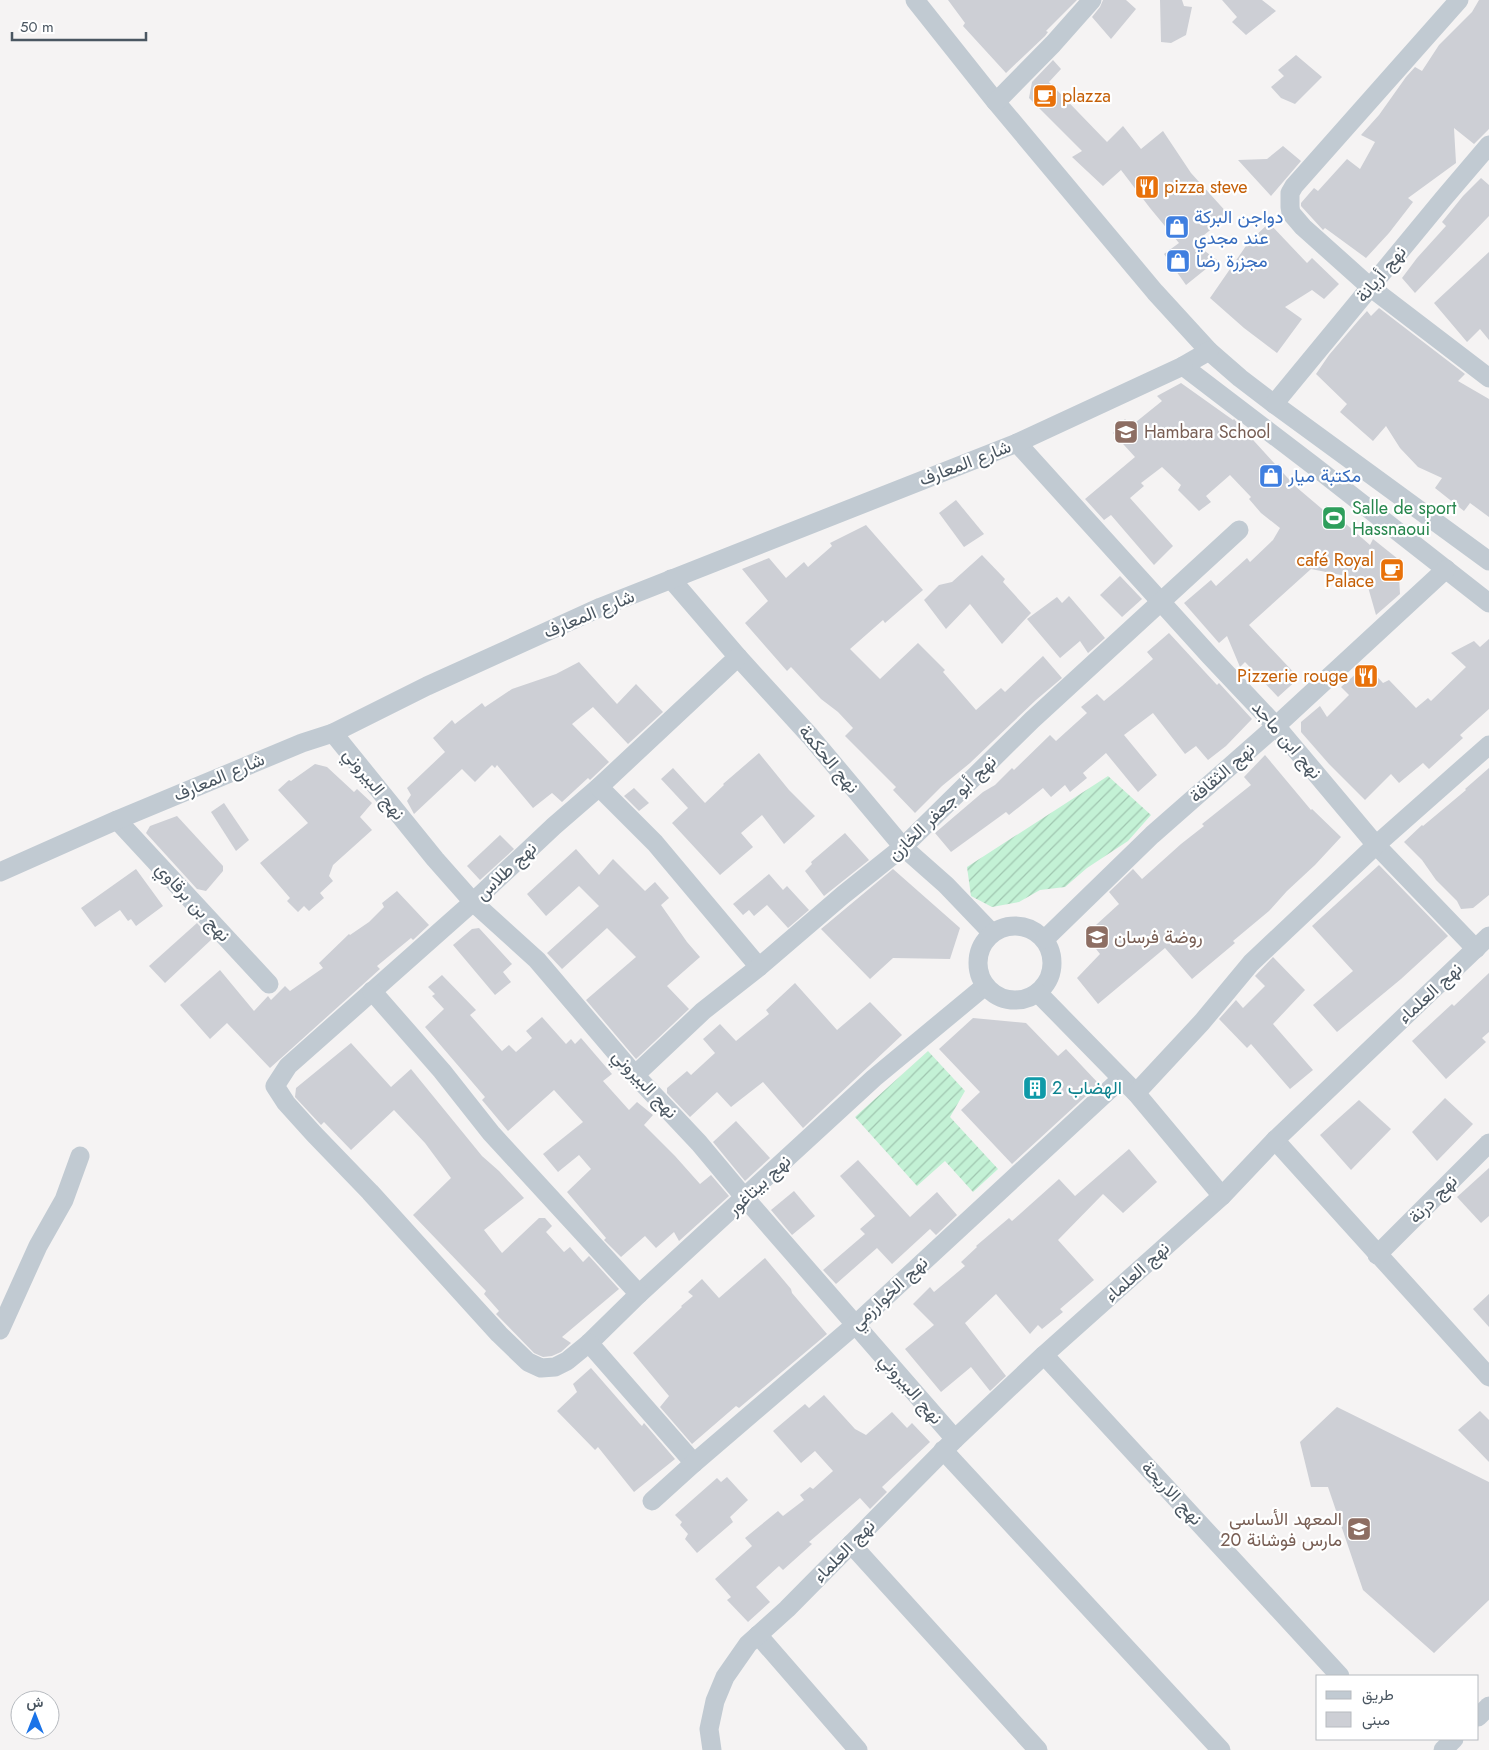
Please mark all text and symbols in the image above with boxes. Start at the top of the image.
scale bar [12,10,146,42]
text: 50 m [20,16,54,38]
cafe icon: plazza [1032,83,1058,109]
place label: plazza [1062,83,1111,109]
restaurant icon: pizza steve [1134,174,1160,200]
place label: pizza steve [1164,174,1248,200]
place label: دواجن البركة عند مجدي [1194,204,1283,253]
shop icon: دواجن البركة عند مجدي [1164,214,1190,240]
street label: نهج أريانة [1350,240,1412,308]
shop icon: مجزرة رضا [1165,248,1191,274]
place label: مجزرة رضا [1196,248,1268,274]
school or university icon: Hambara School [1113,419,1139,445]
place label: Hambara School [1144,419,1270,445]
street label: شارع المعارف [915,434,1015,492]
shop icon: مكتبة ميار [1258,463,1284,489]
place label: مكتبة ميار [1287,463,1361,489]
place label: Salle de sport Hassnaoui [1352,495,1457,542]
sports icon: Salle de sport Hassnaoui [1321,505,1347,531]
place label: café Royal Palace [1297,547,1374,594]
cafe icon: café Royal Palace [1379,557,1405,583]
street label: شارع المعارف [539,583,639,645]
place label: Pizzerie rouge [1237,663,1348,689]
restaurant icon: Pizzerie rouge [1353,663,1379,689]
street label: نهج ابن ماجد [1246,695,1328,785]
street label: نهج الحكمة [793,719,865,799]
street label: نهج الثقافة [1184,737,1260,809]
street label: نهج البيروني [335,742,411,827]
street label: شارع المعارف [169,746,269,808]
street label: نهج أبو جعفر الخازن [882,749,1002,867]
street label: نهج طلاس [469,836,543,906]
street label: نهج بن برقاوي [148,856,237,949]
school or university icon: روضة فرسان [1084,924,1110,950]
place label: روضة فرسان [1114,924,1203,950]
street label: نهج العلماء [1392,956,1468,1030]
street label: نهج البيروني [605,1044,684,1126]
building icon: الهضاب 2 [1022,1075,1048,1101]
place label: الهضاب 2 [1052,1075,1122,1101]
street label: نهج بيتاغور [721,1149,797,1222]
street label: نهج درنة [1403,1169,1463,1229]
street label: نهج العلماء [1099,1236,1175,1308]
street label: نهج الخوارزمي [844,1250,935,1337]
street label: نهج البيروني [871,1348,949,1431]
street label: نهج الاريحة [1135,1455,1209,1531]
place label: المعهد الأساسي 20 مارس فوشانة [1220,1506,1342,1553]
street label: نهج العلماء [807,1513,881,1589]
school or university icon: المعهد الأساسي 20 مارس فوشانة [1346,1516,1372,1542]
legend [1316,1675,1479,1740]
text: طريق [1362,1684,1394,1706]
north arrow [10,1690,60,1740]
text: ش [27,1692,44,1712]
text: مبنى [1362,1709,1390,1731]

